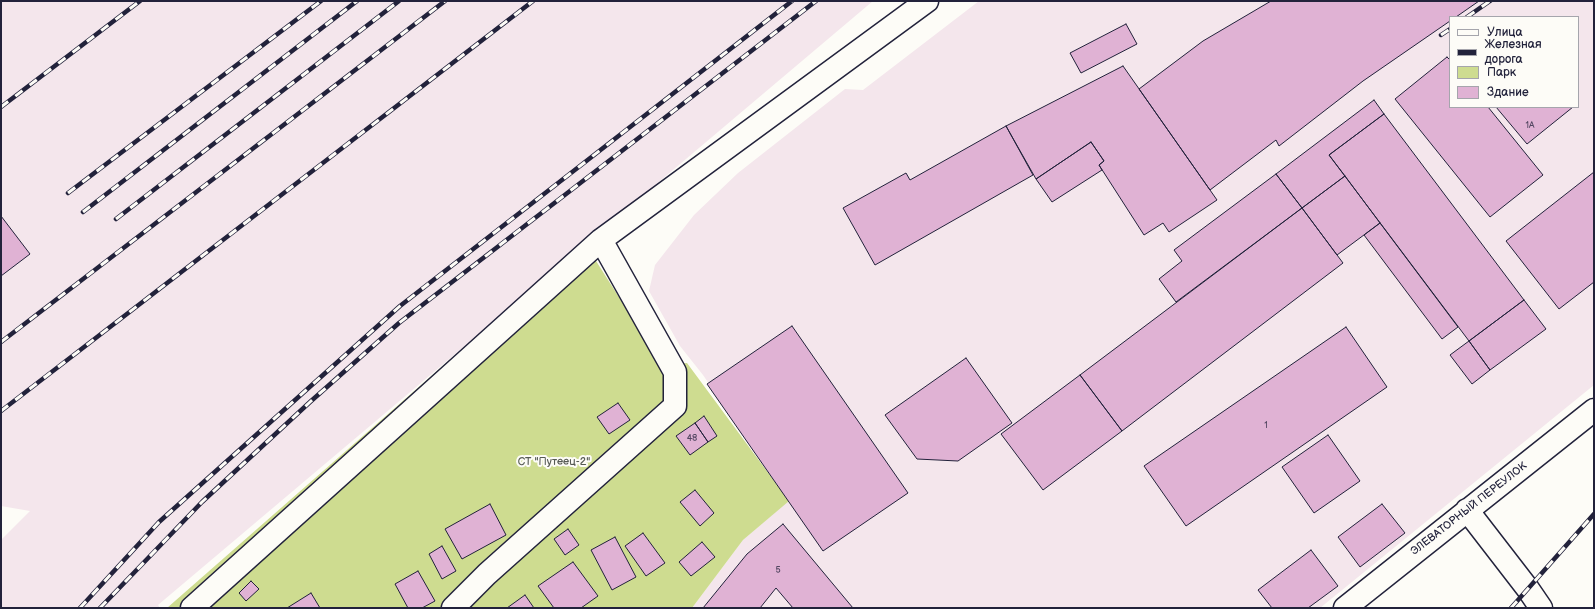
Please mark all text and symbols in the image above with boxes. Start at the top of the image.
legend [1449,16,1579,108]
text: Улица [1487,25,1523,40]
text: Железная дорога [1485,37,1542,67]
text: Парк [1487,65,1516,80]
text: Здание [1487,85,1529,100]
house number: 1А [1526,121,1534,131]
house number: 1 [1264,421,1268,431]
house number: 48 [687,434,697,444]
park label: СТ "Путеец-2" [518,455,590,469]
street label: ЭЛЕВАТОРНЫЙ ПЕРЕУЛОК [1408,460,1530,558]
house number: 5 [775,566,781,576]

